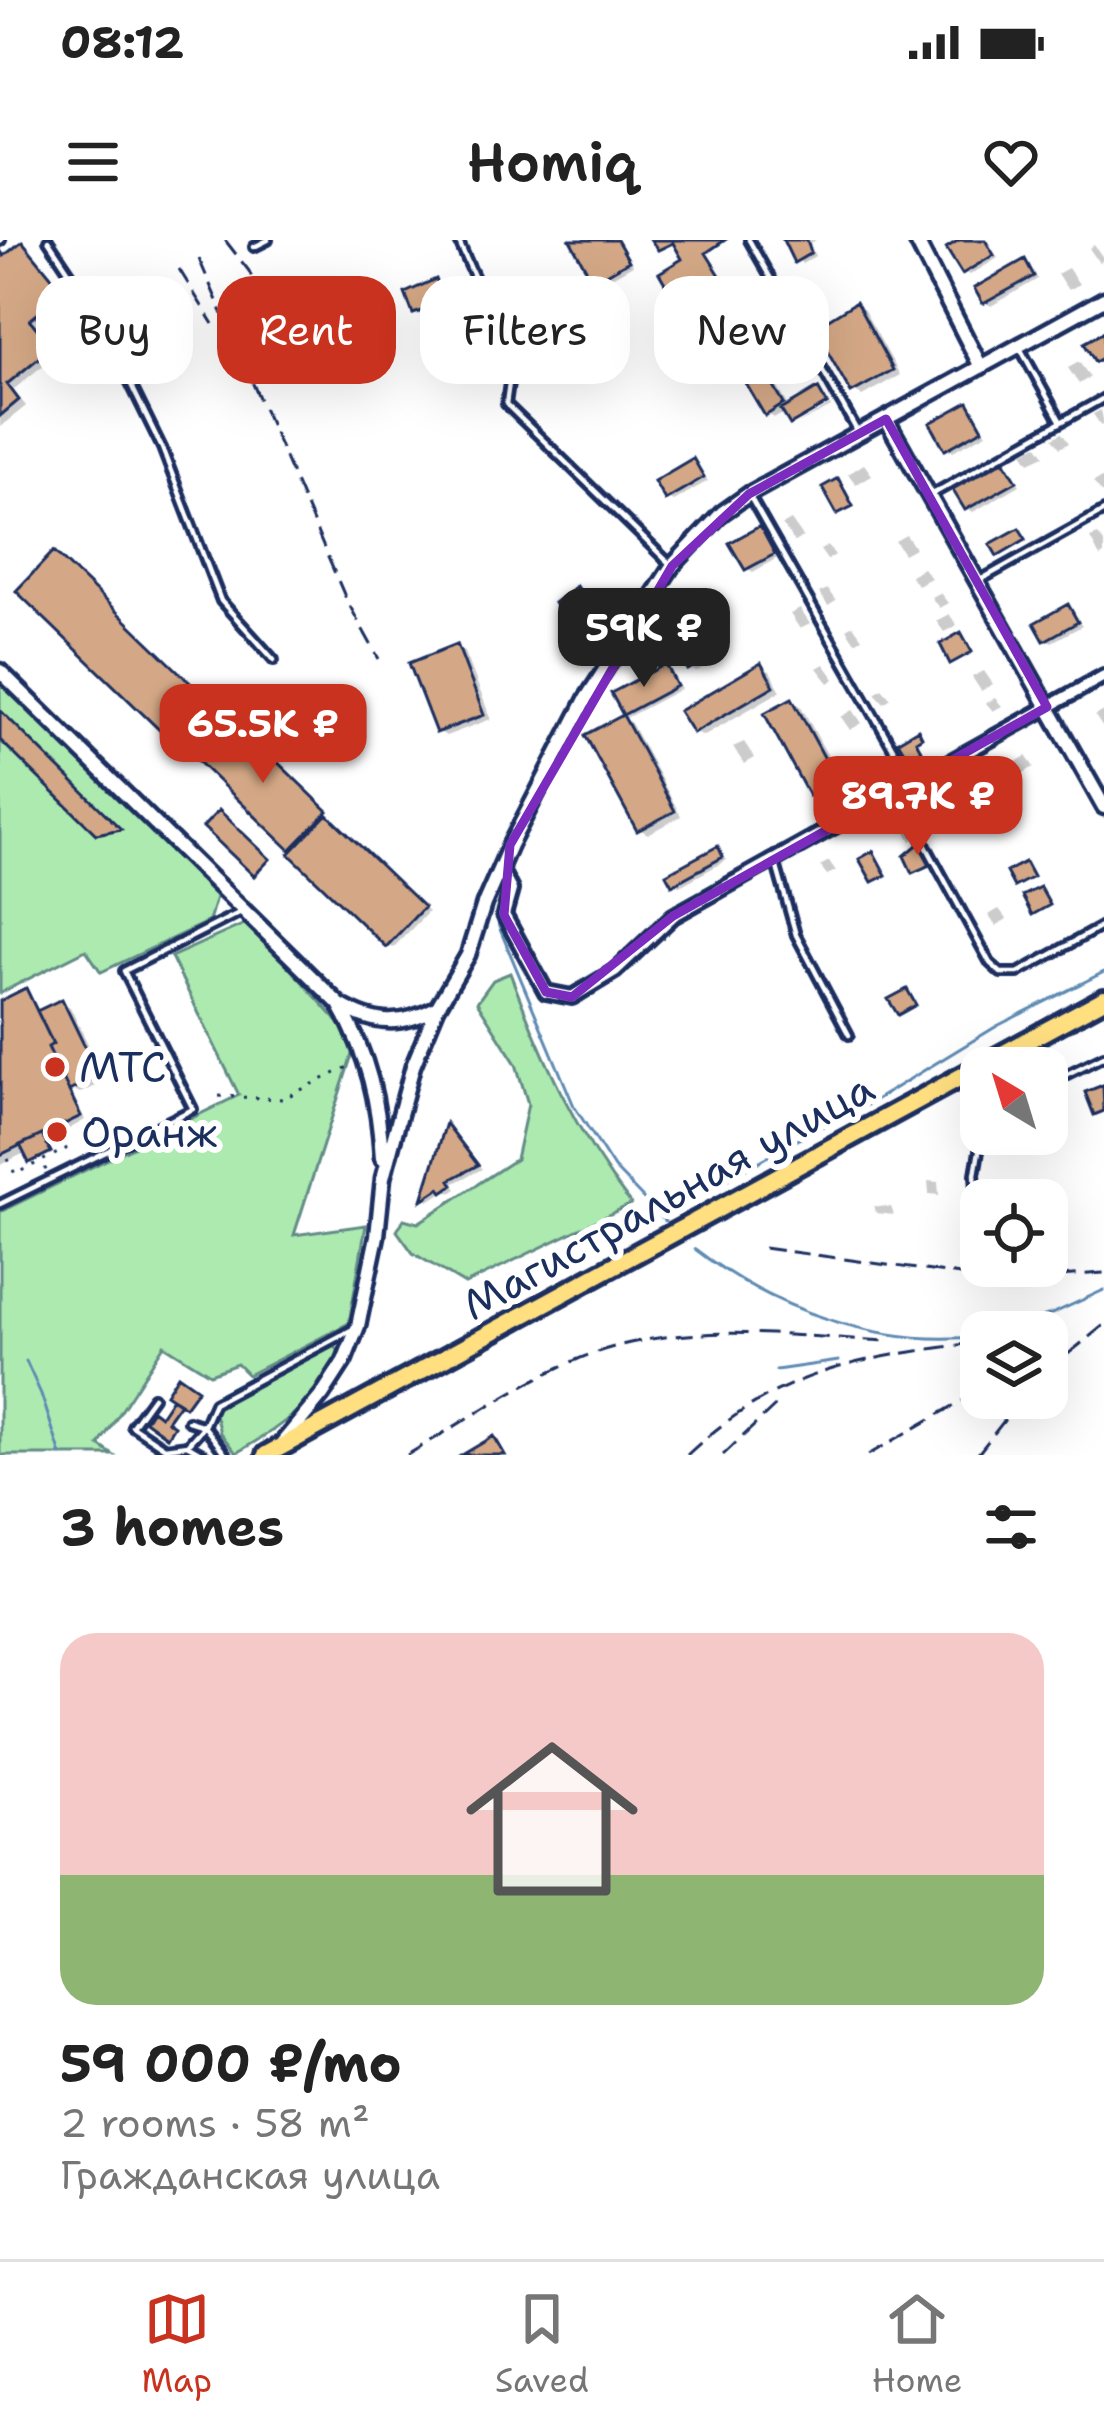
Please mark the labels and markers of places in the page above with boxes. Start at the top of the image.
pin: 59K ₽ [560,588,728,690]
pin: 65.5K ₽ [152,684,374,786]
pin: 89.7K ₽ [807,756,1029,858]
place label: МТС [79,1039,167,1095]
marker: МТС [42,1054,68,1080]
place label: Оранж [81,1104,217,1160]
marker: Оранж [44,1119,70,1145]

